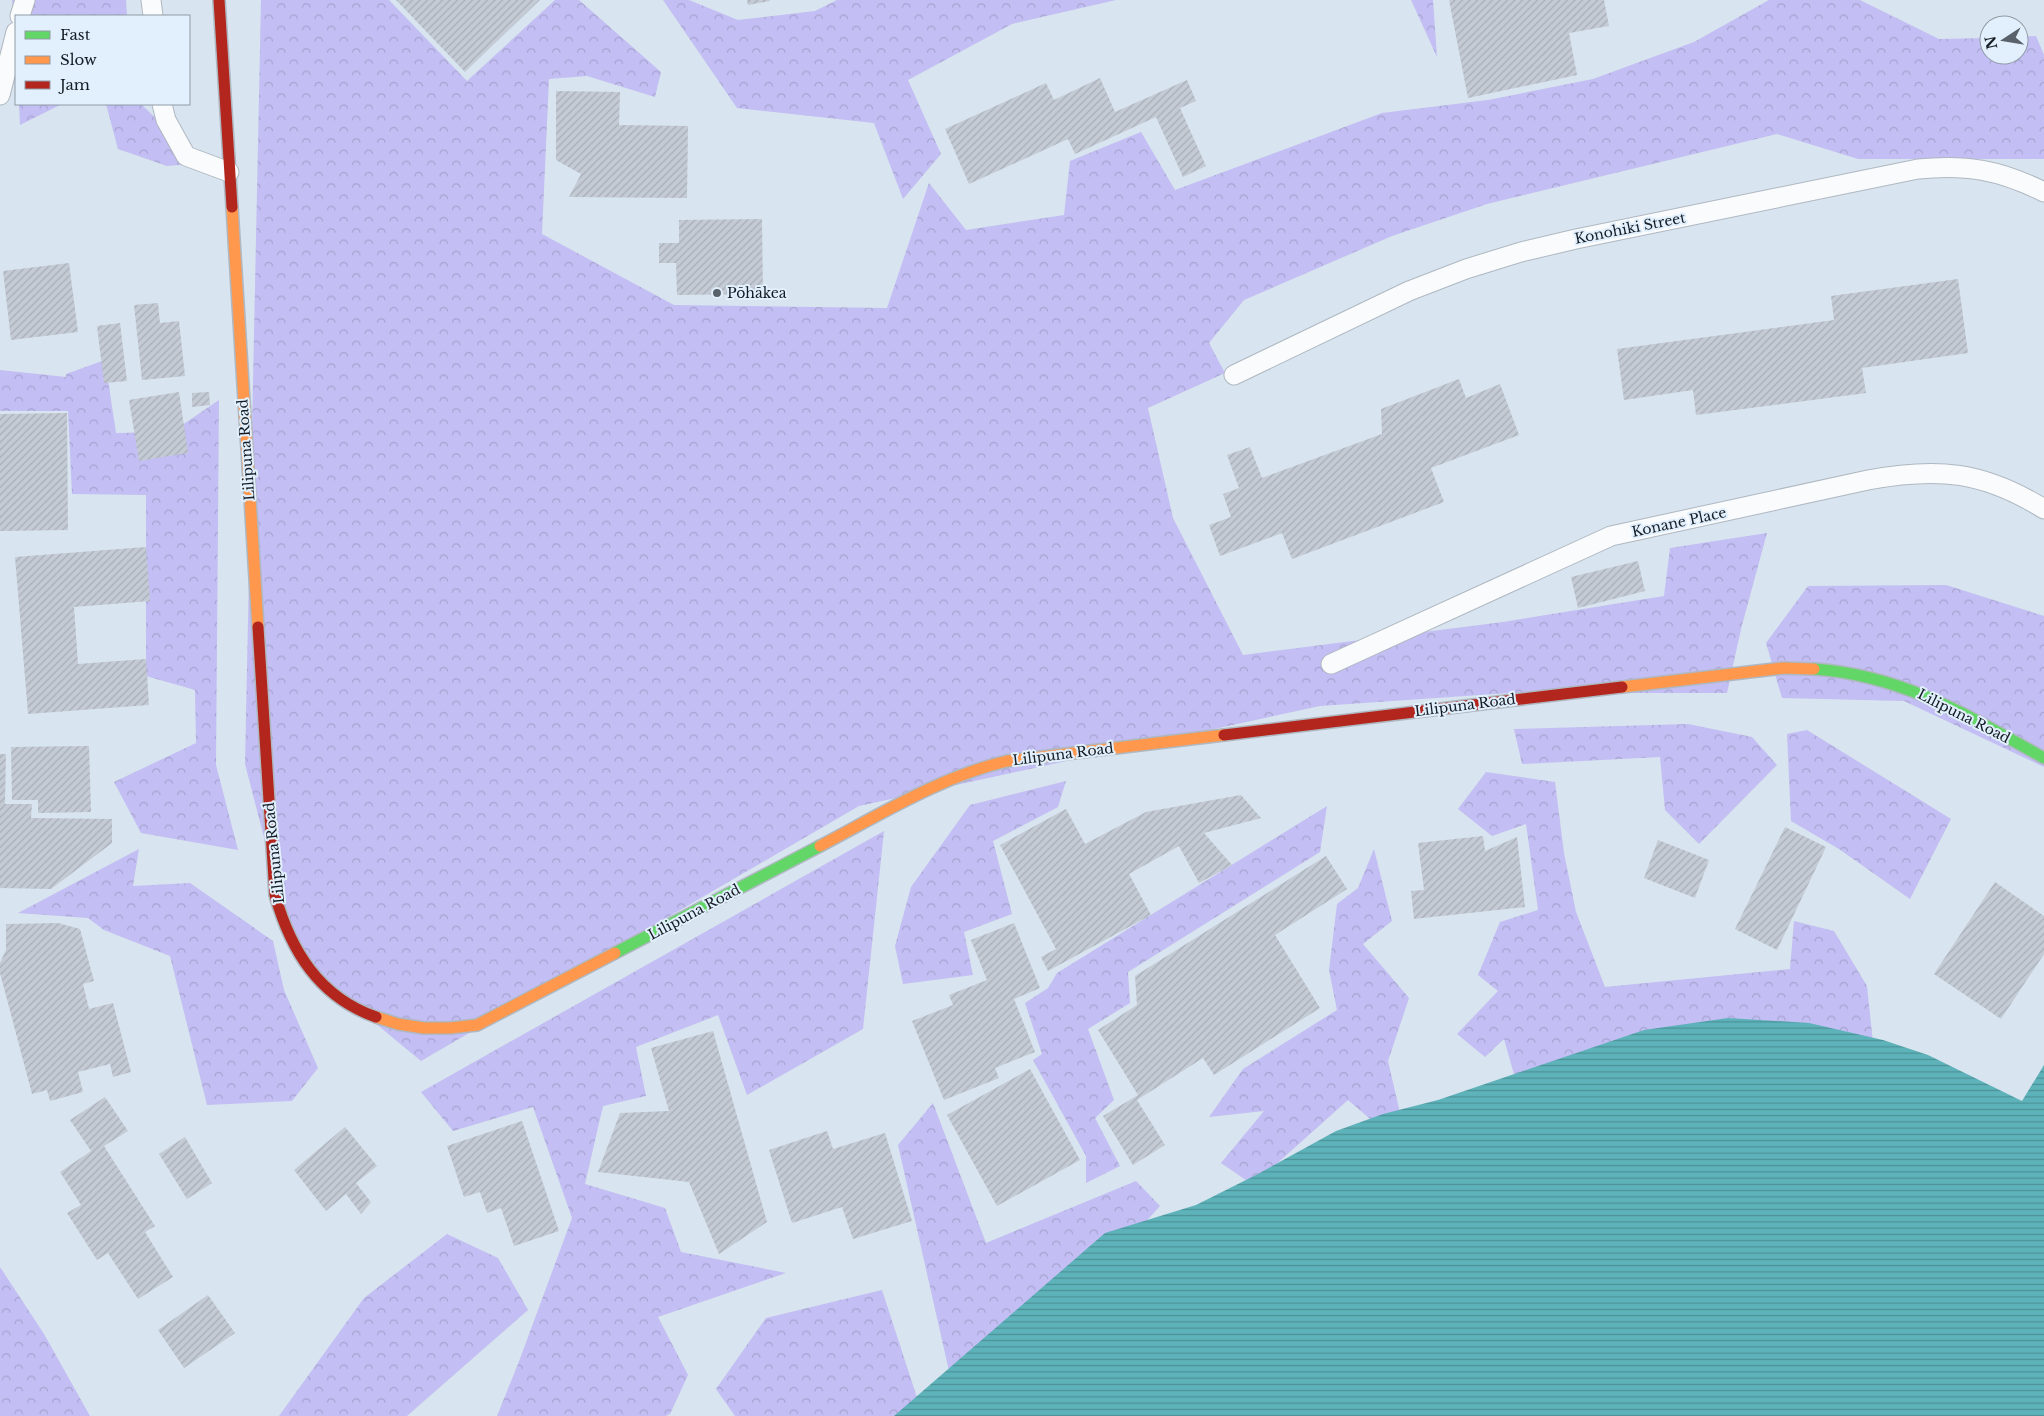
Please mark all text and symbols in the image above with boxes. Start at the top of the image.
legend [15,15,190,105]
north arrow [1979,15,2029,65]
text: Fast [60,25,91,44]
text: N [1981,34,2001,51]
text: Slow [60,50,97,69]
text: Jam [58,75,90,94]
street label: Konohiki Street [1573,208,1688,248]
place label: Pōhākea [727,284,787,302]
marker: Pōhākea [711,287,723,299]
street label: Lilipuna Road [233,398,259,501]
street label: Konane Place [1630,503,1728,541]
street label: Lilipuna Road [1915,685,2014,747]
street label: Lilipuna Road [1413,690,1517,720]
street label: Lilipuna Road [1011,739,1115,769]
street label: Lilipuna Road [260,801,288,905]
street label: Lilipuna Road [645,880,744,944]

